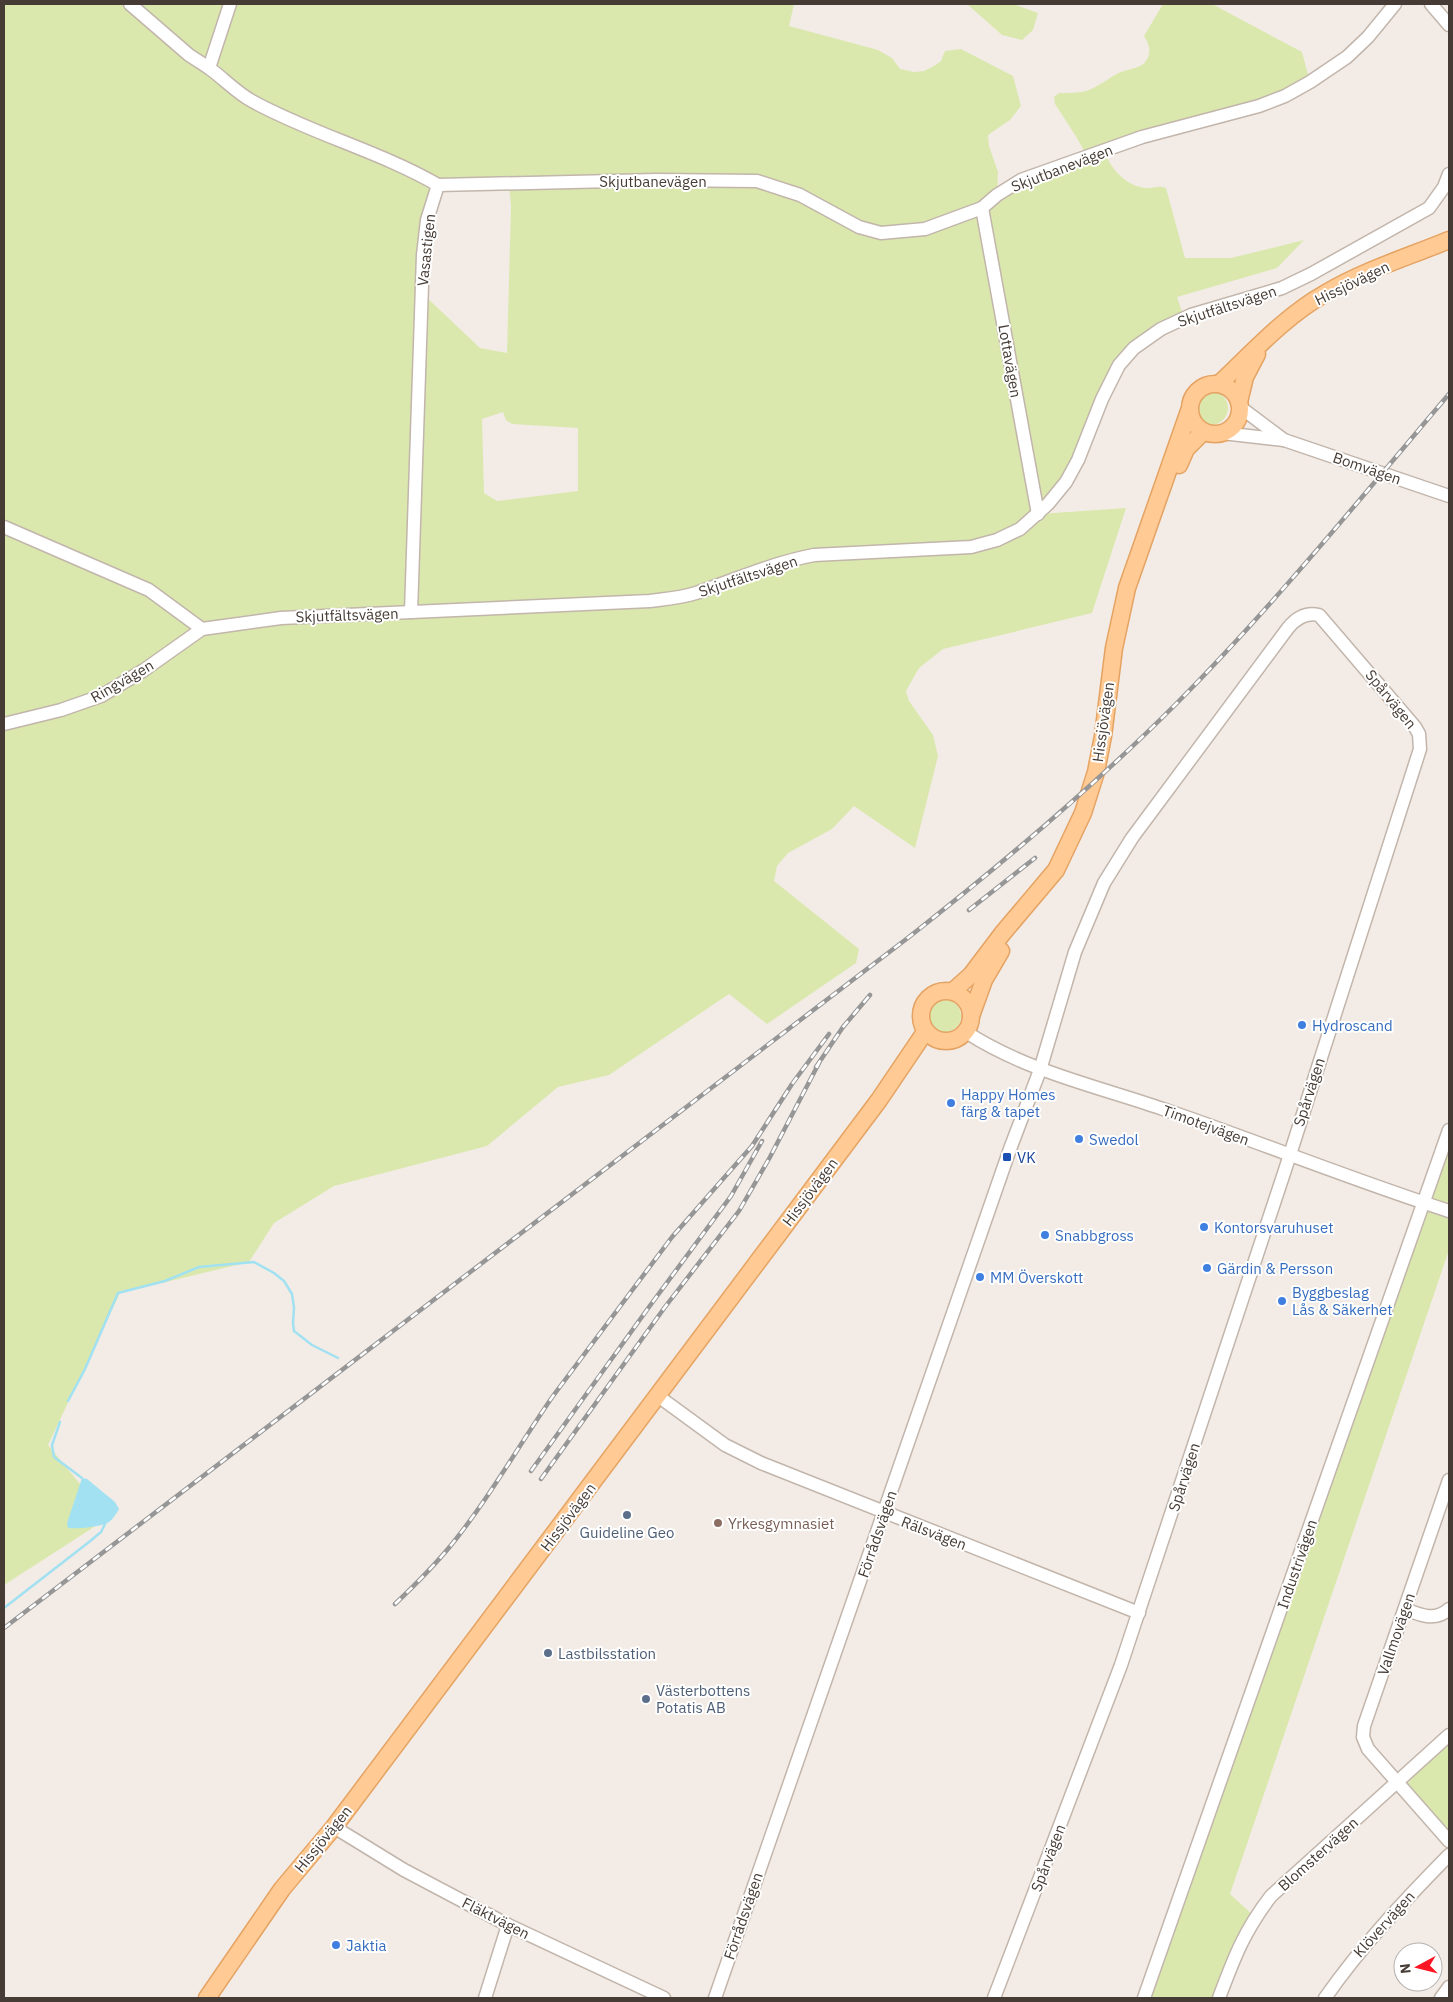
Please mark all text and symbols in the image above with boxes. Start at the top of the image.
street label: Skjutbanevägen [1008,140,1116,196]
street label: Skjutbanevägen [599,172,707,191]
street label: Vasastigen [413,213,439,287]
street label: Hissjövägen [1312,257,1392,309]
street label: Skjutfältsvägen [1175,281,1279,331]
street label: Lottavägen [994,323,1026,399]
street label: Bomvägen [1330,447,1404,489]
street label: Skjutfältsvägen [696,551,800,601]
street label: Skjutfältsvägen [295,604,399,626]
street label: Ringvägen [87,655,157,707]
street label: Spårvägen [1361,665,1421,733]
street label: Hissjövägen [1088,681,1118,763]
place label: Hydroscand [1312,1016,1393,1035]
marker: Hydroscand [1296,1019,1308,1031]
street label: Spårvägen [1289,1055,1329,1129]
place label: Happy Homes färg & tapet [961,1085,1056,1121]
marker: Happy Homes färg & tapet [945,1097,957,1109]
street label: Timotejvägen [1160,1101,1252,1149]
place label: Swedol [1089,1130,1139,1149]
marker: Swedol [1073,1133,1085,1145]
place label: VK [1017,1148,1036,1167]
marker: VK [1001,1151,1013,1163]
street label: Hissjövägen [778,1154,842,1230]
place label: Kontorsvaruhuset [1214,1218,1333,1237]
marker: Kontorsvaruhuset [1198,1221,1210,1233]
place label: Snabbgross [1055,1226,1134,1245]
marker: Snabbgross [1039,1229,1051,1241]
place label: Gärdin & Persson [1217,1259,1333,1278]
marker: Gärdin & Persson [1201,1262,1213,1274]
place label: MM Överskott [990,1268,1083,1287]
marker: MM Överskott [974,1271,986,1283]
place label: Byggbeslag Lås & Säkerhet [1292,1283,1392,1319]
marker: Byggbeslag Lås & Säkerhet [1276,1295,1288,1307]
street label: Spårvägen [1164,1440,1204,1514]
street label: Hissjövägen [536,1479,600,1555]
street label: Förrådsvägen [853,1488,901,1580]
marker: Guideline Geo [621,1509,633,1521]
street label: Rälsvägen [899,1512,969,1554]
place label: Yrkesgymnasiet [728,1514,835,1533]
marker: Yrkesgymnasiet [712,1517,724,1529]
street label: Industrivägen [1273,1517,1321,1611]
place label: Guideline Geo [580,1523,674,1542]
street label: Vallmovägen [1373,1590,1419,1678]
place label: Lastbilsstation [558,1644,656,1663]
marker: Lastbilsstation [542,1647,554,1659]
place label: Västerbottens Potatis AB [656,1681,750,1717]
marker: Västerbottens Potatis AB [640,1693,652,1705]
street label: Hissjövägen [290,1802,356,1876]
street label: Blomstervägen [1274,1813,1362,1895]
street label: Spårvägen [1026,1821,1070,1895]
street label: Förrådsvägen [719,1870,767,1962]
street label: Klövervägen [1349,1887,1419,1961]
street label: Fläktvägen [459,1893,533,1943]
place label: Jaktia [346,1936,386,1955]
marker: Jaktia [330,1939,342,1951]
north arrow [1393,1942,1443,1992]
text: N [1396,1962,1415,1975]

